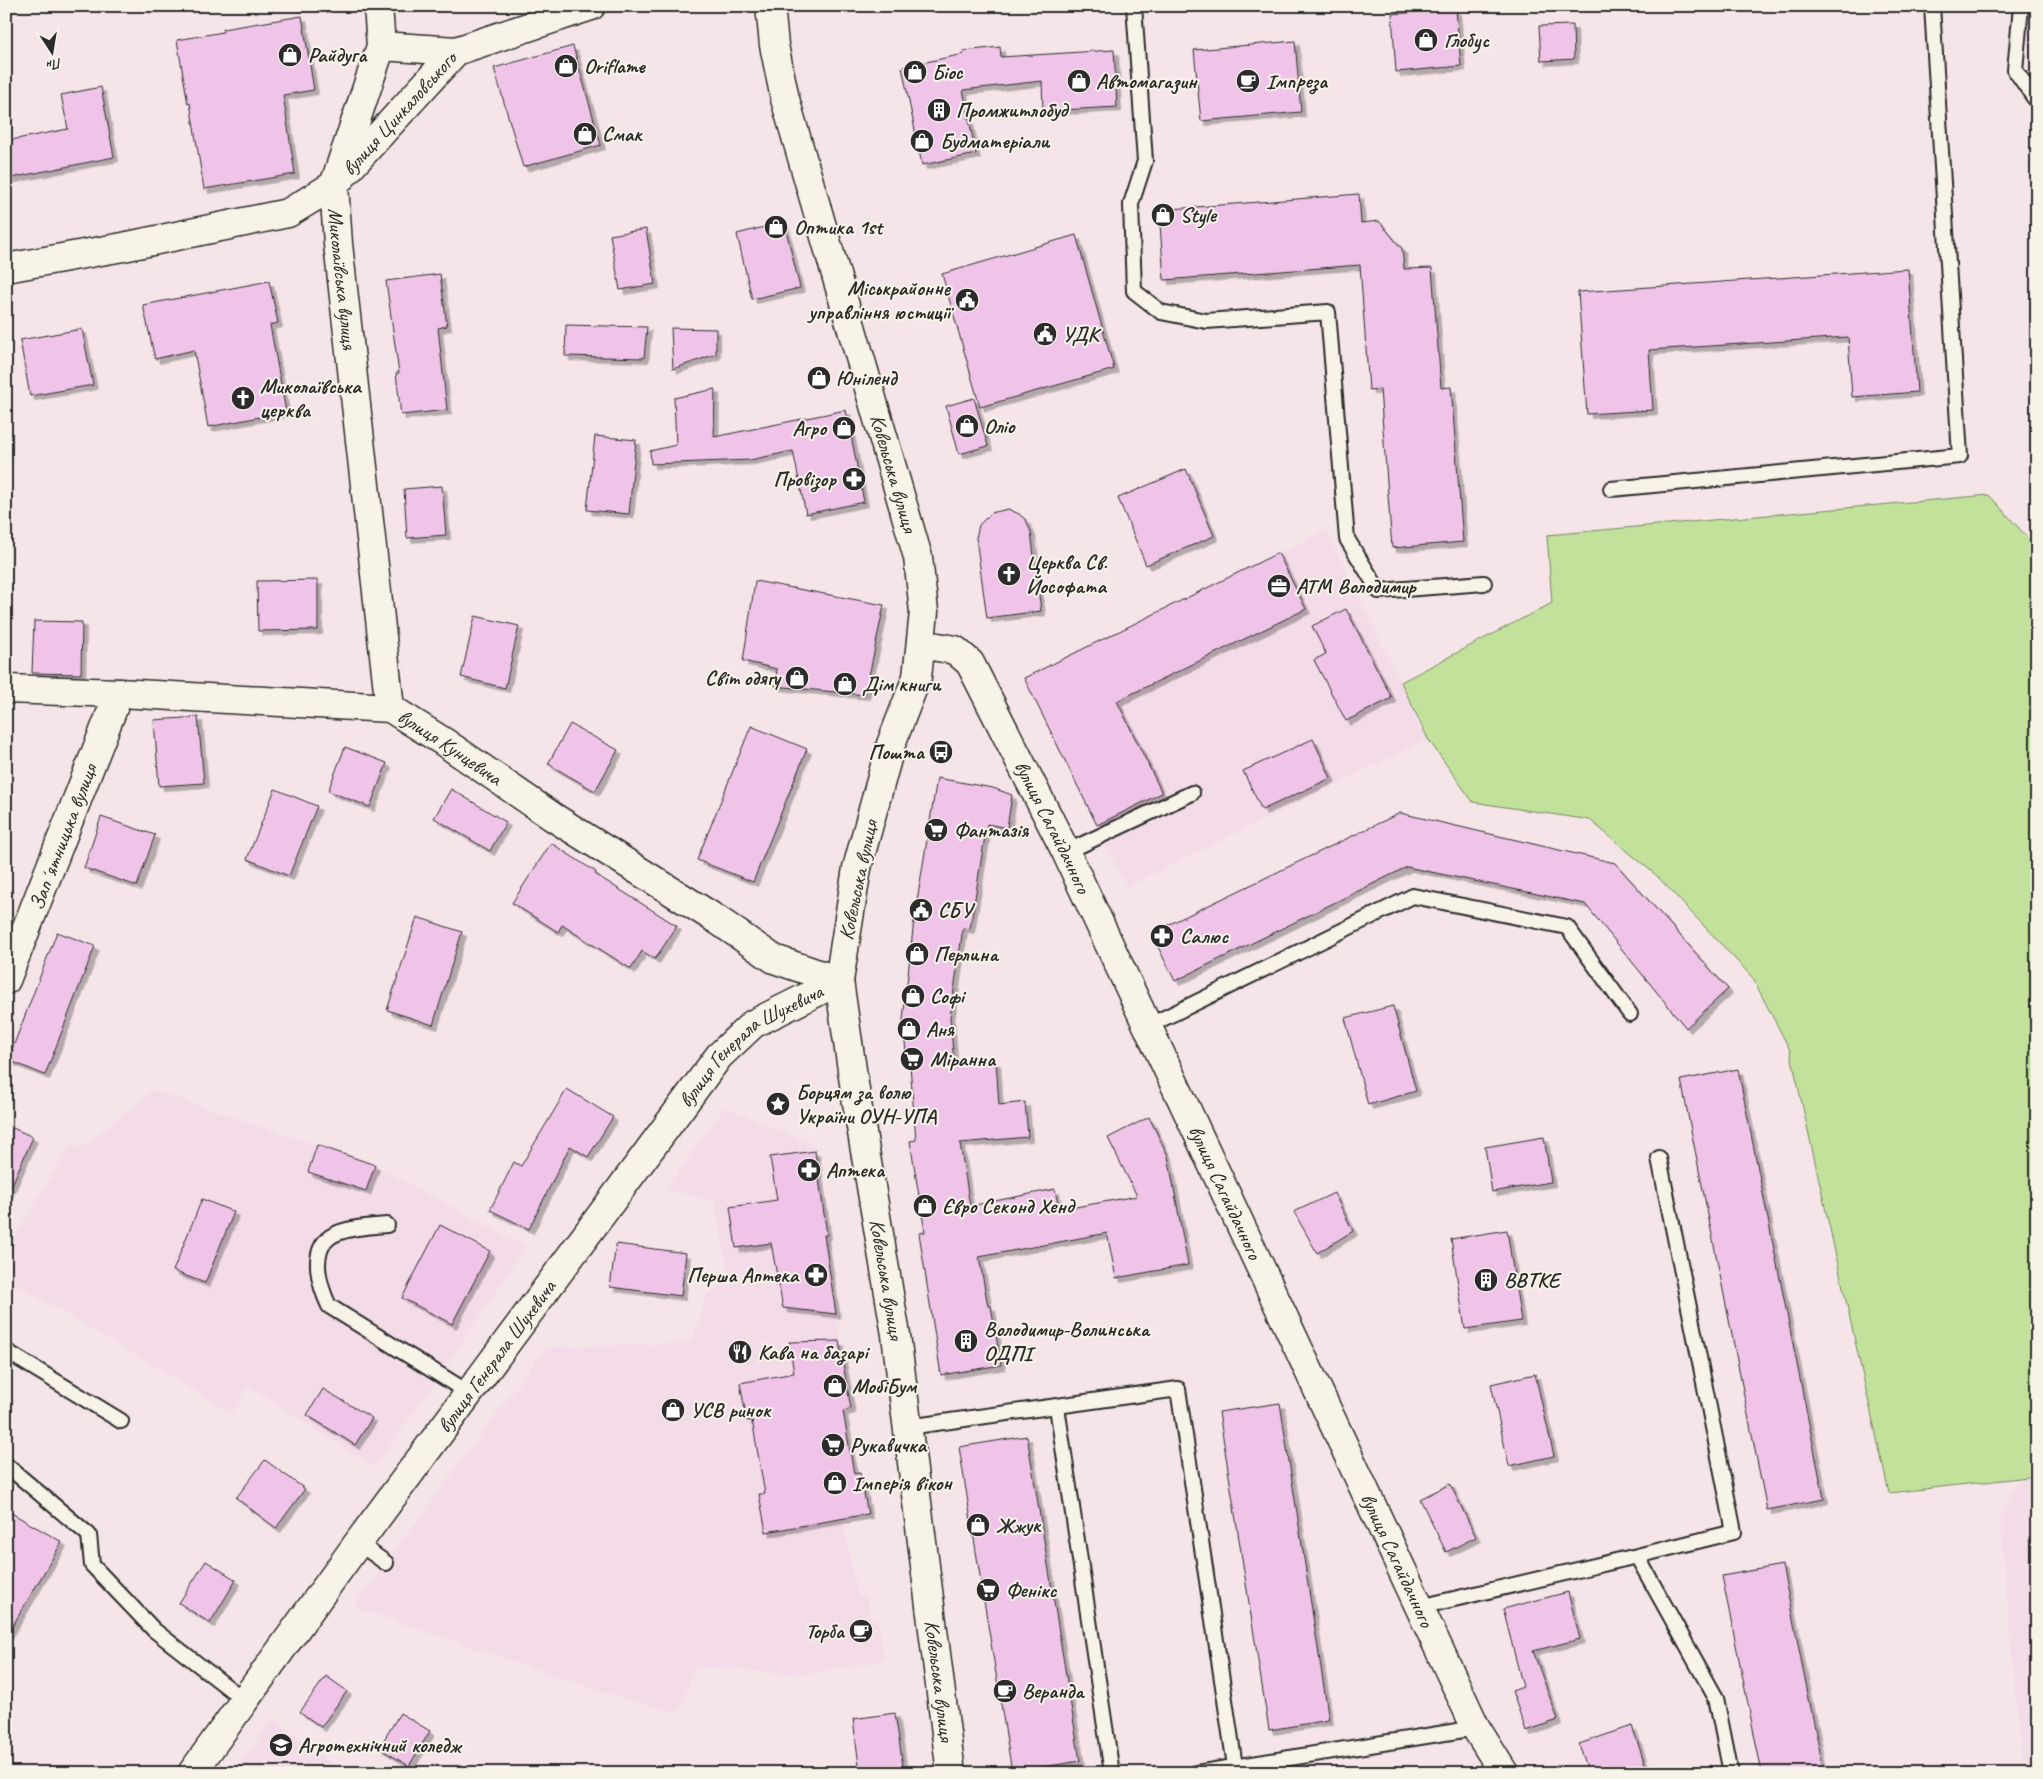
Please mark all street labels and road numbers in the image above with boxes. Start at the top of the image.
street label: вулиця Цинкаловського [336,44,464,181]
street label: Миколаївська вулиця [323,207,363,352]
street label: Ковельська вулиця [864,411,924,537]
street label: вулиця Кунцевича [393,703,509,792]
street label: вулиця Сагайдачного [1009,756,1097,899]
street label: Запʼятницька вулиця [23,759,103,914]
street label: Ковельська вулиця [833,816,884,942]
street label: вулиця Генерала Шухевича [672,978,828,1112]
street label: вулиця Сагайдачного [1183,1121,1268,1265]
street label: Ковельська вулиця [864,1217,910,1343]
street label: вулиця Генерала Шухевича [431,1274,562,1438]
street label: вулиця Сагайдачного [1355,1489,1441,1633]
street label: Ковельська вулиця [919,1619,960,1745]

